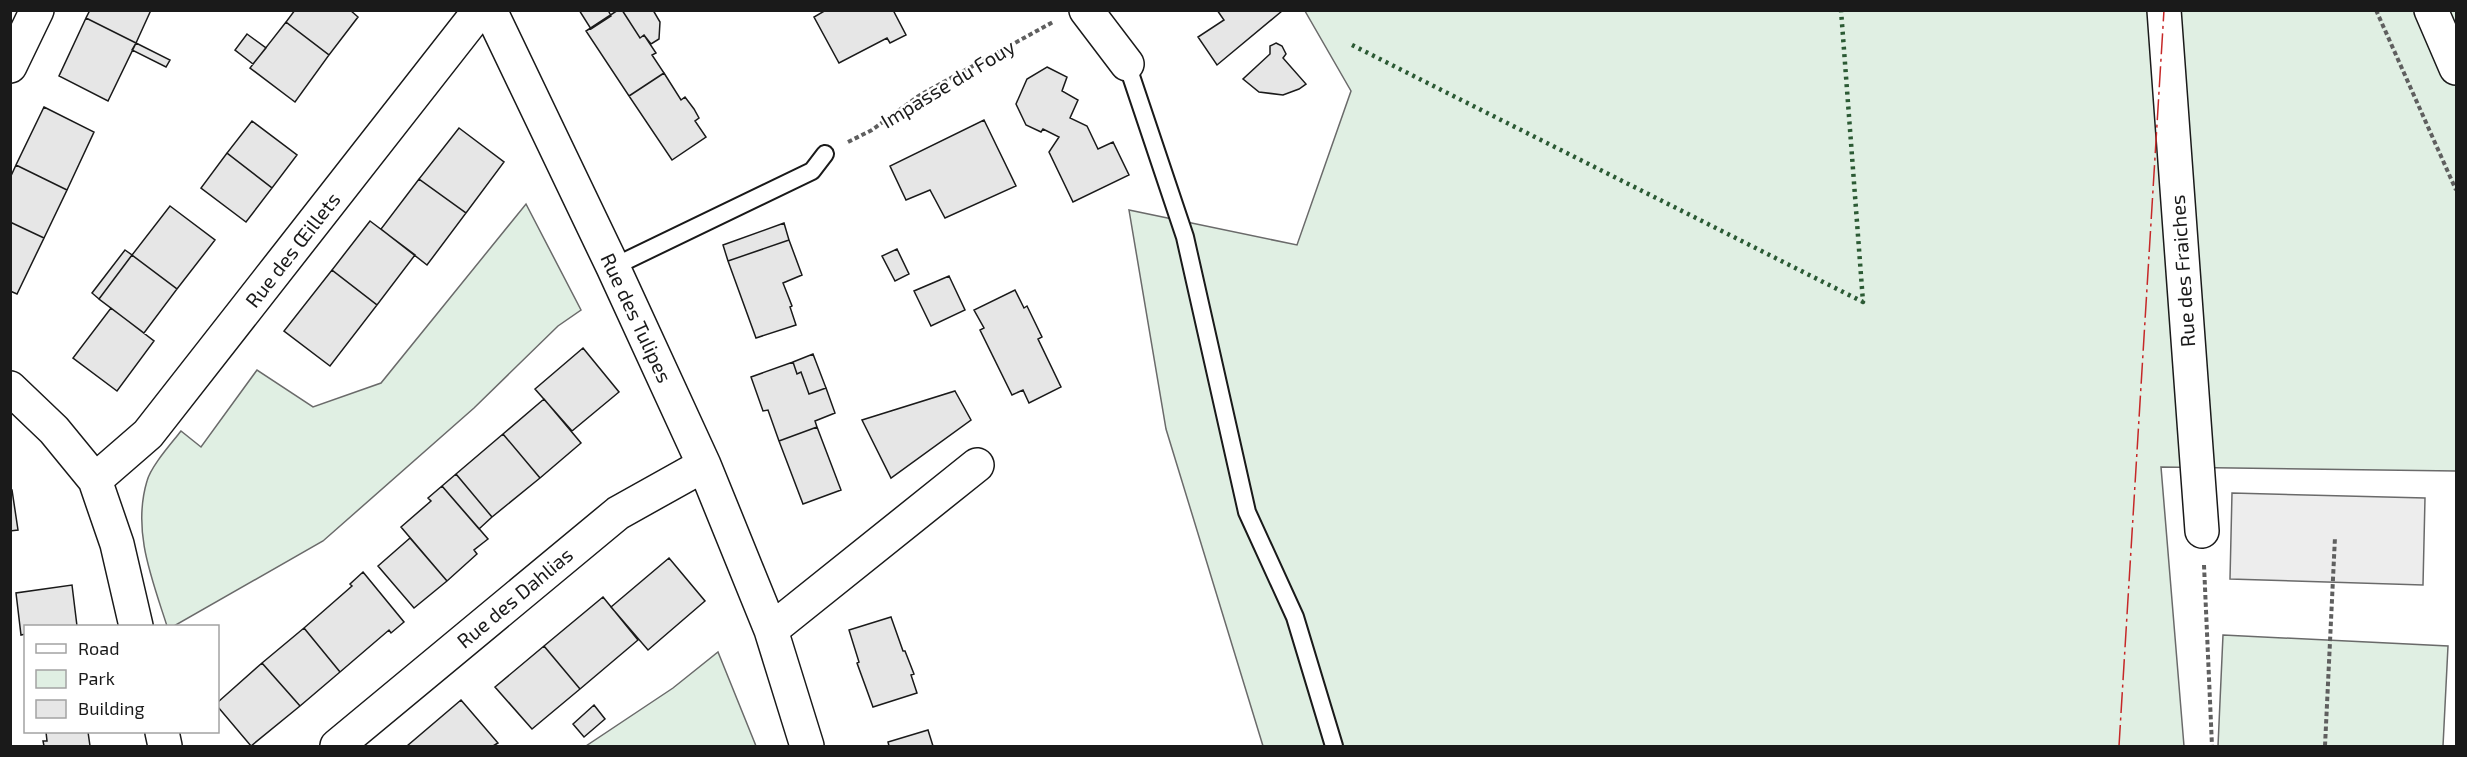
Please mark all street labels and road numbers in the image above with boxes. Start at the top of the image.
street label: Impasse du Fouy [876,34,1019,133]
street label: Rue des Œillets [240,187,345,312]
street label: Rue des Fraiches [2165,194,2199,348]
street label: Rue des Tulipes [596,249,677,386]
street label: Rue des Dahlias [452,542,577,653]

